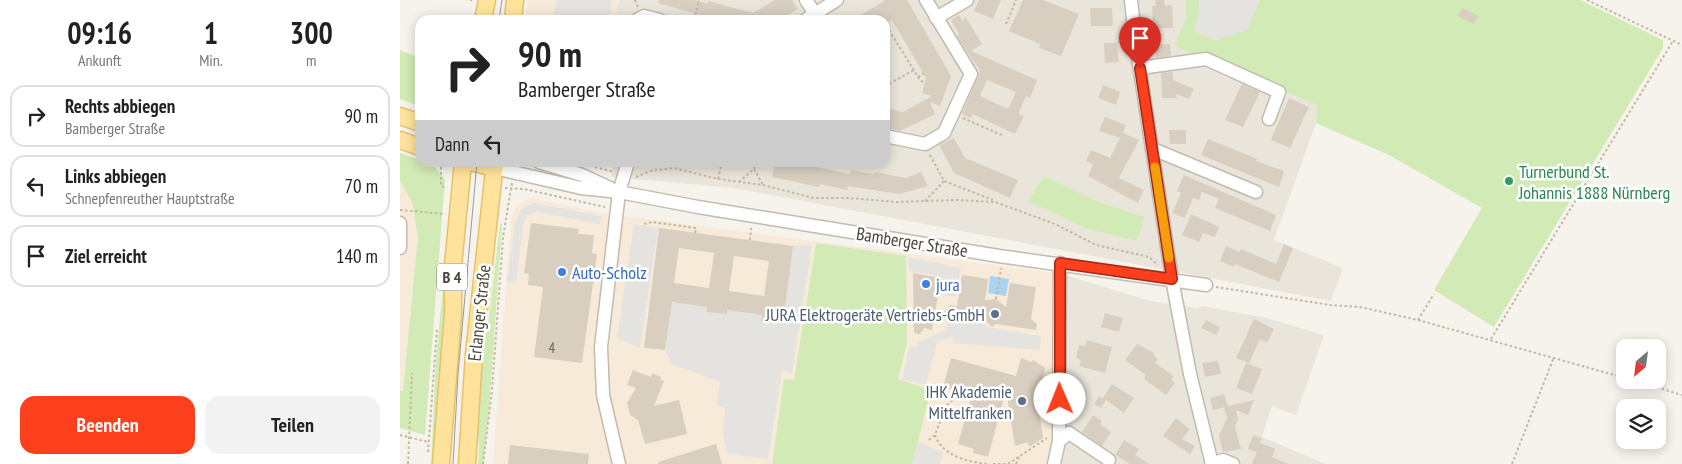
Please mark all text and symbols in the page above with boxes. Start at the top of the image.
text: 09:16 [67,13,132,52]
text: 1 [204,13,218,52]
text: 300 [290,13,333,52]
pin [1119,17,1161,68]
icon: arrive [1126,24,1154,52]
text: 90 m [518,31,582,77]
icon: right [435,35,500,100]
text: Ankunft [78,50,121,70]
text: Min. [199,50,223,70]
text: m [306,50,317,70]
text: Bamberger Straße [518,75,656,103]
text: Rechts abbiegen [65,94,175,118]
icon: right [22,102,50,130]
text: 90 m [345,104,378,128]
text: Bamberger Straße [65,118,165,138]
icon: left [479,130,507,158]
text: Dann [435,132,469,156]
place label: Turnerbund St. Johannis 1888 Nürnberg [1518,160,1670,204]
text: Links abbiegen [65,164,166,188]
icon: left [22,172,50,200]
text: 70 m [345,174,378,198]
marker: Turnerbund St. Johannis 1888 Nürnberg [1503,175,1515,187]
text: Schnepfenreuther Hauptstraße [65,188,235,208]
street label: Bamberger Straße [855,222,969,262]
icon: arrive [22,242,50,270]
text: Ziel erreicht [65,244,147,268]
text: 140 m [336,244,378,268]
place label: Auto-Scholz [572,261,647,284]
road number: B 4 [437,264,467,290]
street label: Erlanger Straße [462,264,496,362]
marker: Auto-Scholz [556,266,568,278]
place label: jura [936,273,960,296]
marker: jura [920,278,932,290]
place label: JURA Elektrogeräte Vertriebs-GmbH [765,303,985,326]
marker: JURA Elektrogeräte Vertriebs-GmbH [989,308,1001,320]
house number: 4 [549,338,556,357]
north arrow [1616,339,1666,389]
map controls [1616,339,1666,449]
position arrow [1033,372,1085,424]
place label: IHK Akademie Mittelfranken [925,380,1012,424]
marker: IHK Akademie Mittelfranken [1016,395,1028,407]
button: Beenden [20,396,195,454]
button: Teilen [205,396,380,454]
button: layers [1616,399,1666,449]

